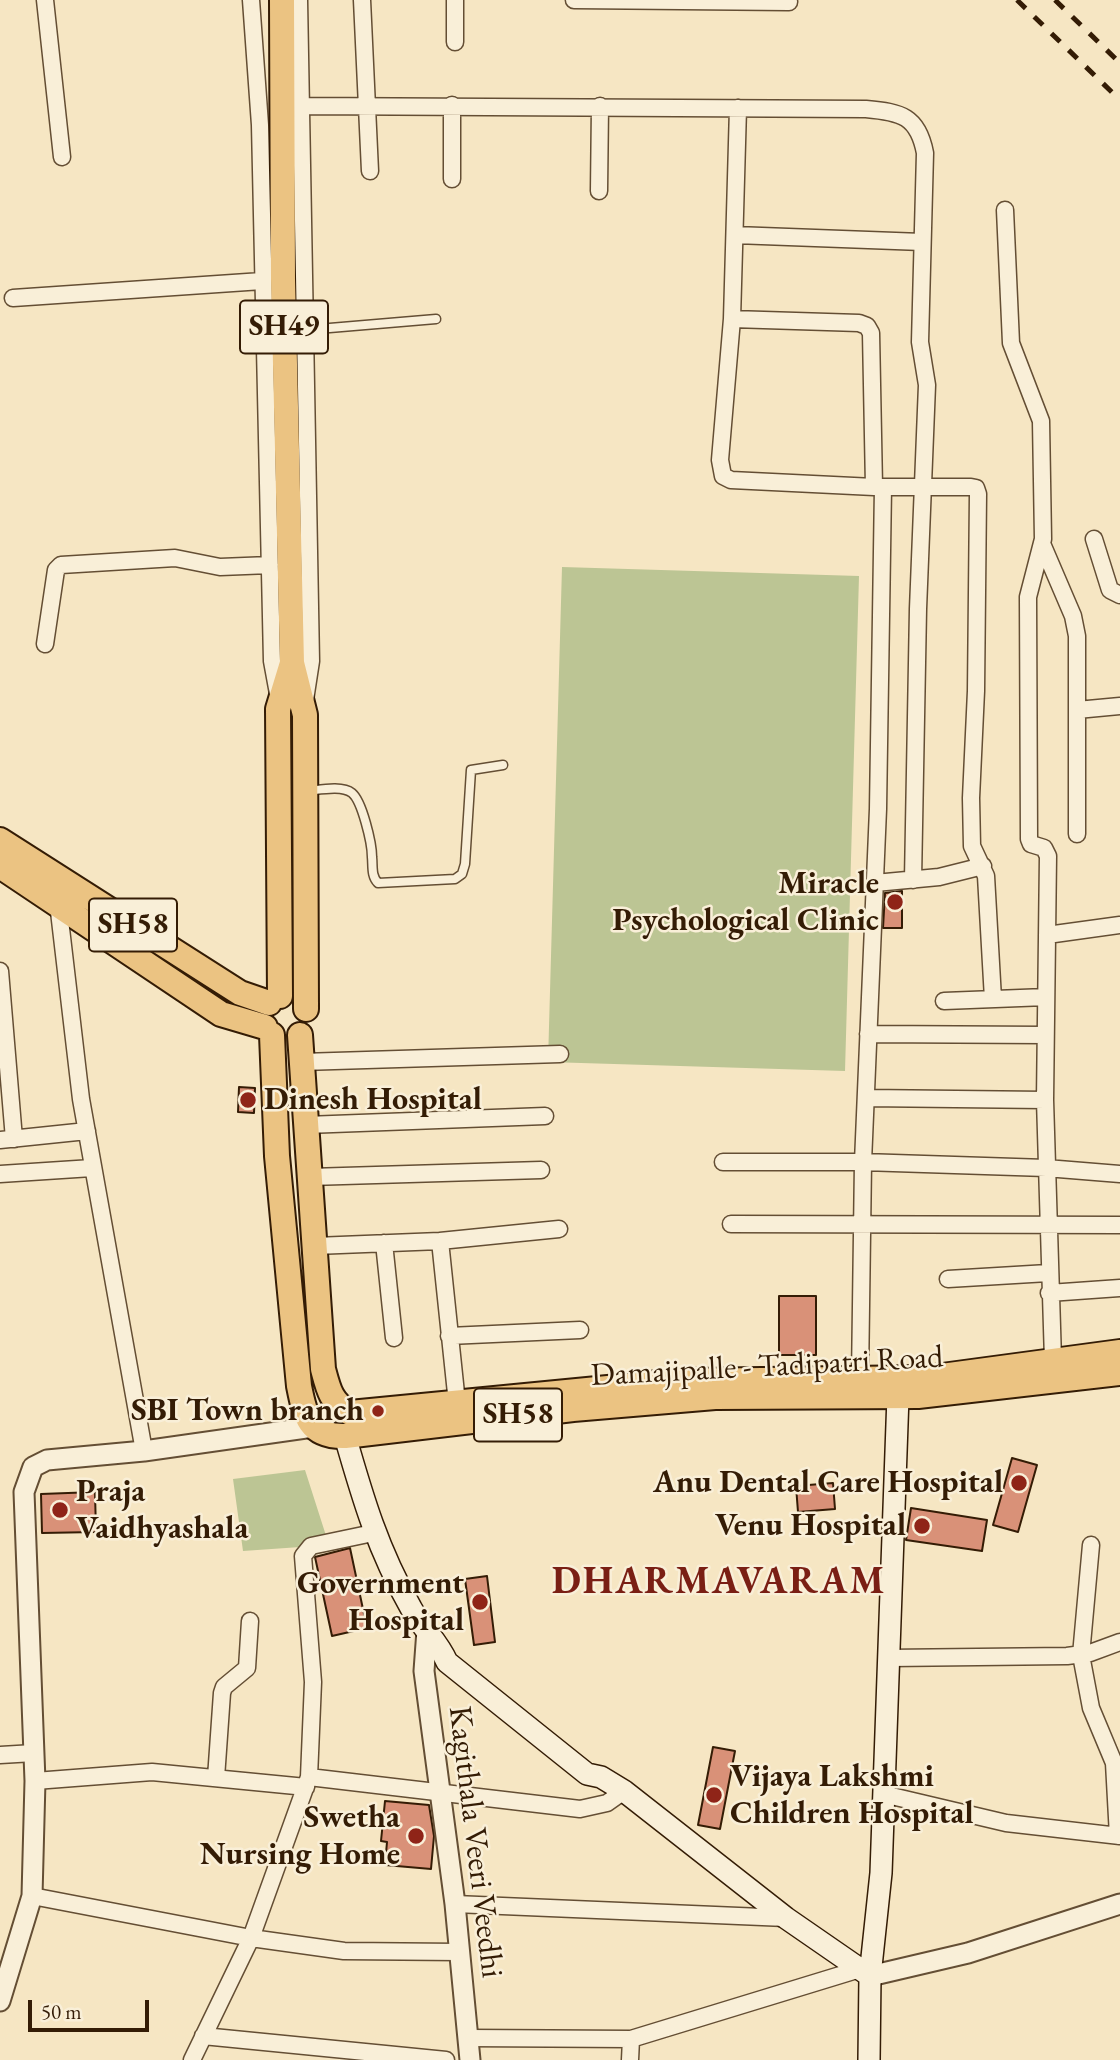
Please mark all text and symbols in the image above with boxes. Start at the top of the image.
road number: SH49 [240,300,328,354]
place label: Miracle Psychological Clinic [612,865,879,940]
marker: Miracle Psychological Clinic [885,892,905,912]
road number: SH58 [89,898,177,951]
place label: Dinesh Hospital [264,1081,482,1119]
marker: Dinesh Hospital [238,1090,258,1110]
street label: Damajipalle - Tadipatri Road [590,1339,944,1395]
road number: SH58 [474,1388,562,1442]
place label: SBI Town branch [131,1392,364,1430]
marker: SBI Town branch [370,1403,386,1419]
place label: Anu Dental Care Hospital [653,1464,1003,1502]
place label: Praja Vaidhyashala [76,1473,249,1548]
marker: Anu Dental Care Hospital [1009,1473,1029,1493]
marker: Praja Vaidhyashala [50,1500,70,1520]
place label: Venu Hospital [715,1507,906,1545]
marker: Venu Hospital [912,1516,932,1536]
district label: DHARMAVARAM [553,1560,885,1606]
place label: Government Hospital [297,1565,464,1640]
marker: Government Hospital [470,1592,490,1612]
street label: Kagithala Veeri Veedhi [439,1704,511,1980]
place label: Vijaya Lakshmi Children Hospital [730,1758,974,1833]
marker: Vijaya Lakshmi Children Hospital [704,1785,724,1805]
place label: Swetha Nursing Home [200,1799,400,1874]
marker: Swetha Nursing Home [406,1826,426,1846]
scale bar [32,1986,152,2030]
text: 50 m [41,1998,82,2025]

